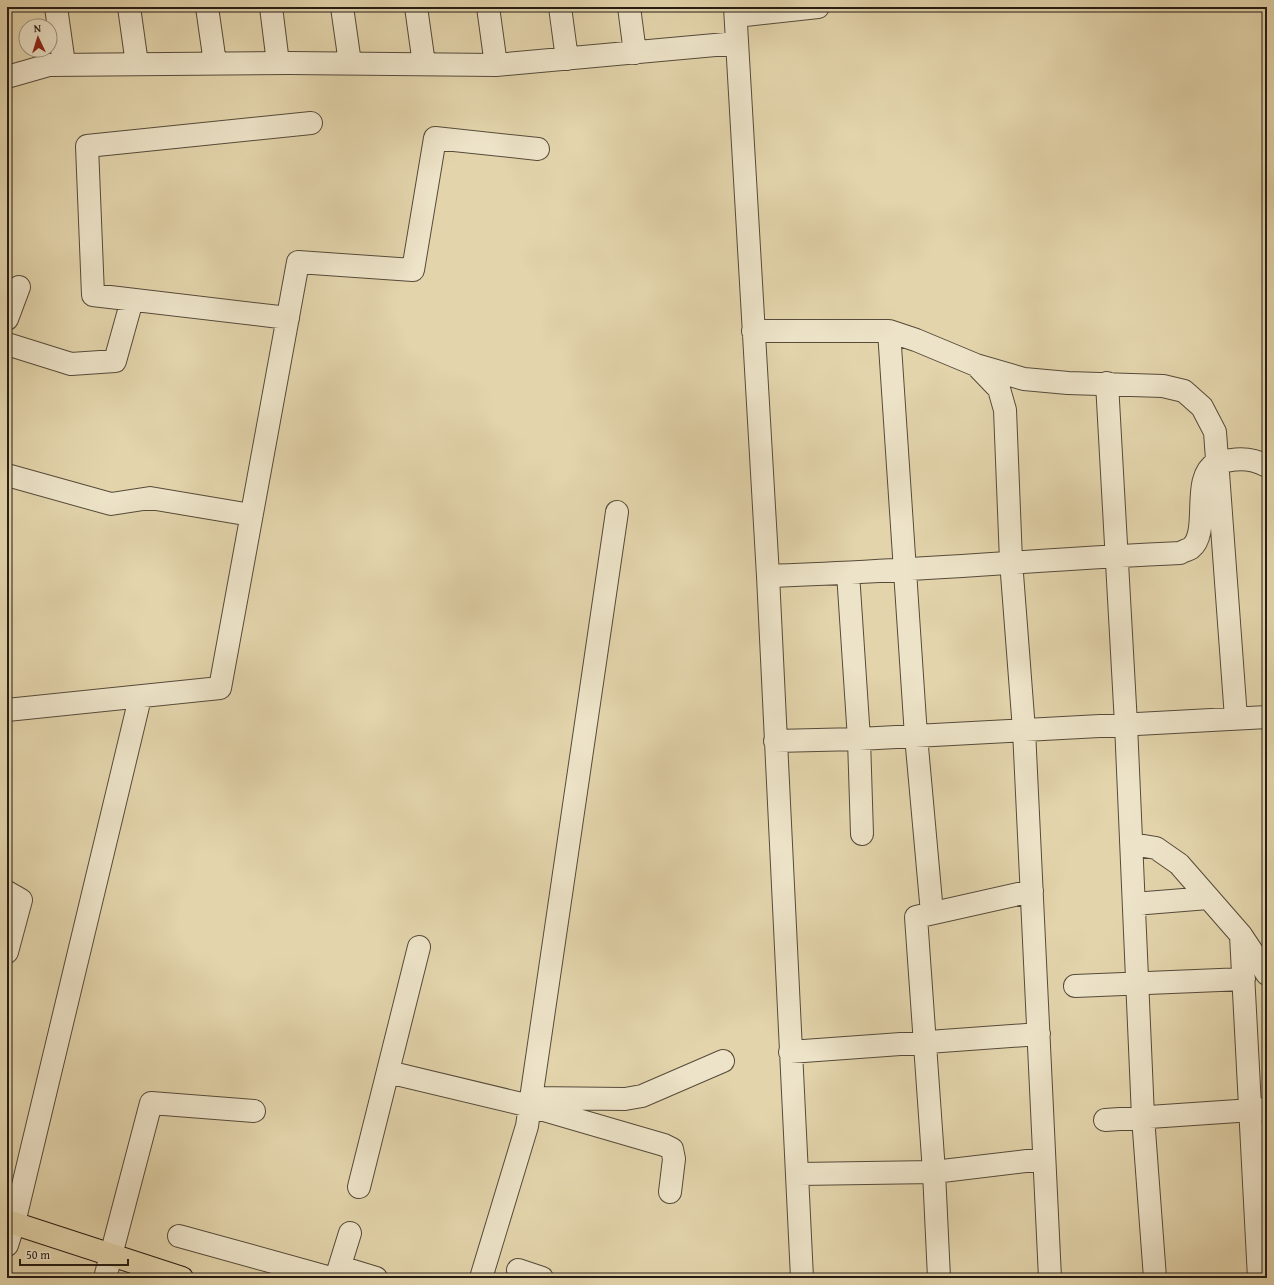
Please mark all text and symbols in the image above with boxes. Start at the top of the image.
north arrow [18,18,58,58]
text: N [33,20,42,36]
scale bar [20,1241,128,1267]
text: 50 m [26,1246,50,1263]

